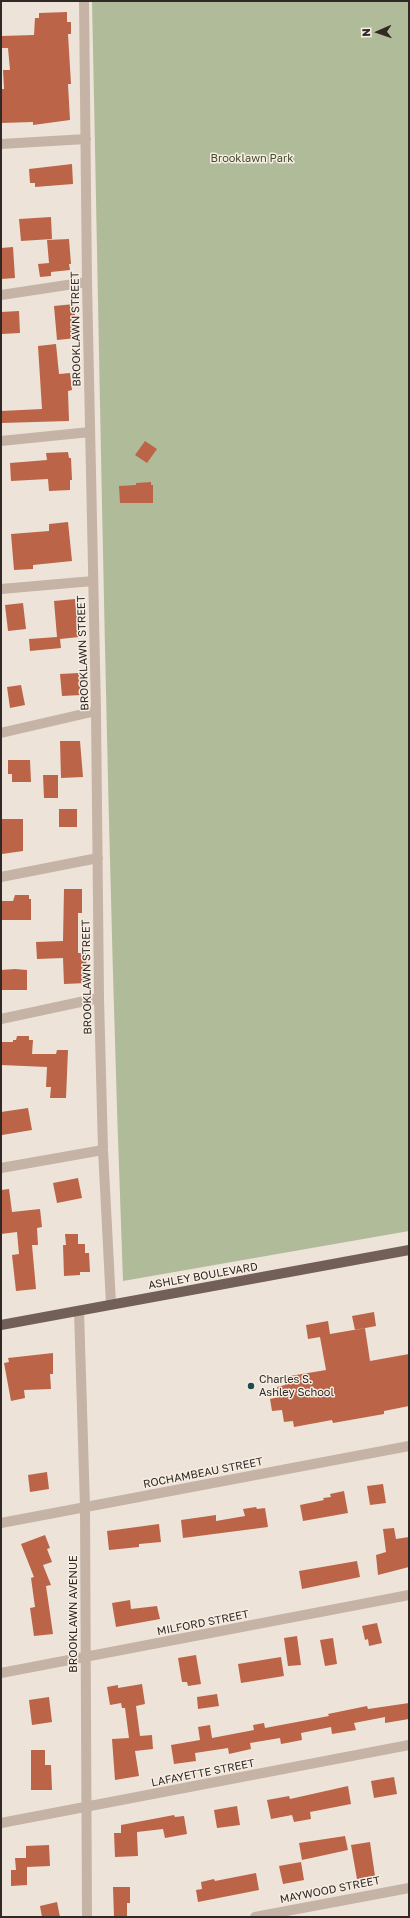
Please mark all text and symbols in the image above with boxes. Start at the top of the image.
north arrow [358,12,398,52]
text: N [359,28,372,37]
park label: Brooklawn Park [211,152,293,166]
street label: BROOKLAWN STREET [68,271,84,387]
street label: BROOKLAWN STREET [74,595,92,711]
street label: BROOKLAWN STREET [79,919,95,1035]
street label: ASHLEY BOULEVARD [147,1260,259,1292]
place label: Charles S. Ashley School [259,1373,334,1399]
marker: Charles S. Ashley School [246,1381,256,1391]
street label: ROCHAMBEAU STREET [142,1455,264,1491]
street label: BROOKLAWN AVENUE [67,1555,81,1673]
street label: MILFORD STREET [156,1608,250,1638]
street label: LAFAYETTE STREET [150,1756,256,1790]
street label: MAYWOOD STREET [279,1874,381,1906]

